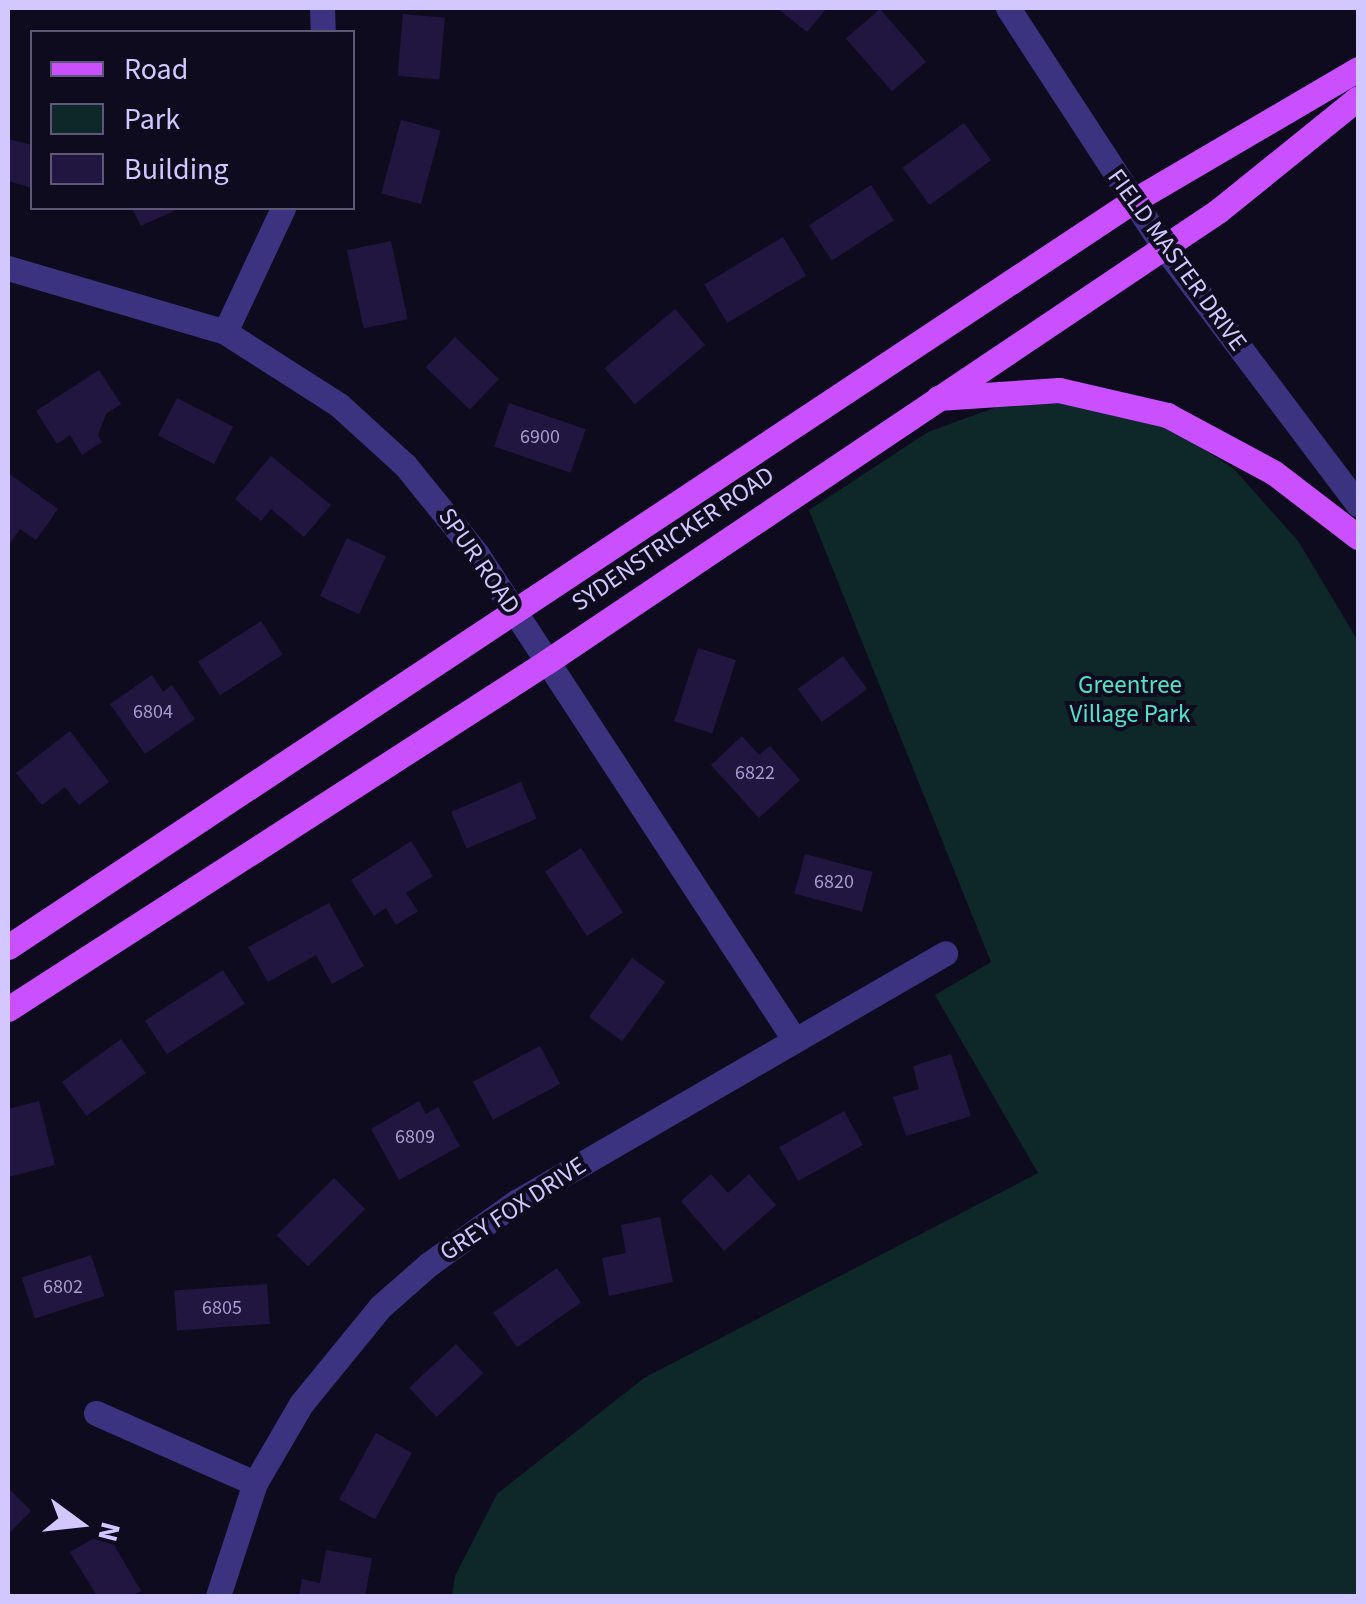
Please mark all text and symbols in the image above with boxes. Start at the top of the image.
legend [30,30,355,210]
text: Road [124,48,188,91]
text: Park [124,98,180,141]
text: Building [124,148,229,191]
street label: FIELD MASTER DRIVE [1101,163,1253,357]
house number: 6900 [520,425,560,449]
street label: SYDENSTRICKER ROAD [566,460,780,618]
street label: SPUR ROAD [432,502,526,620]
park label: Greentree Village Park [1070,671,1190,730]
house number: 6804 [133,700,173,724]
house number: 6822 [735,761,775,785]
house number: 6820 [814,870,854,894]
house number: 6809 [395,1125,435,1149]
street label: GREY FOX DRIVE [434,1151,592,1267]
house number: 6802 [43,1275,83,1299]
house number: 6805 [202,1296,242,1320]
north arrow [30,1474,130,1574]
text: N [87,1518,131,1546]

